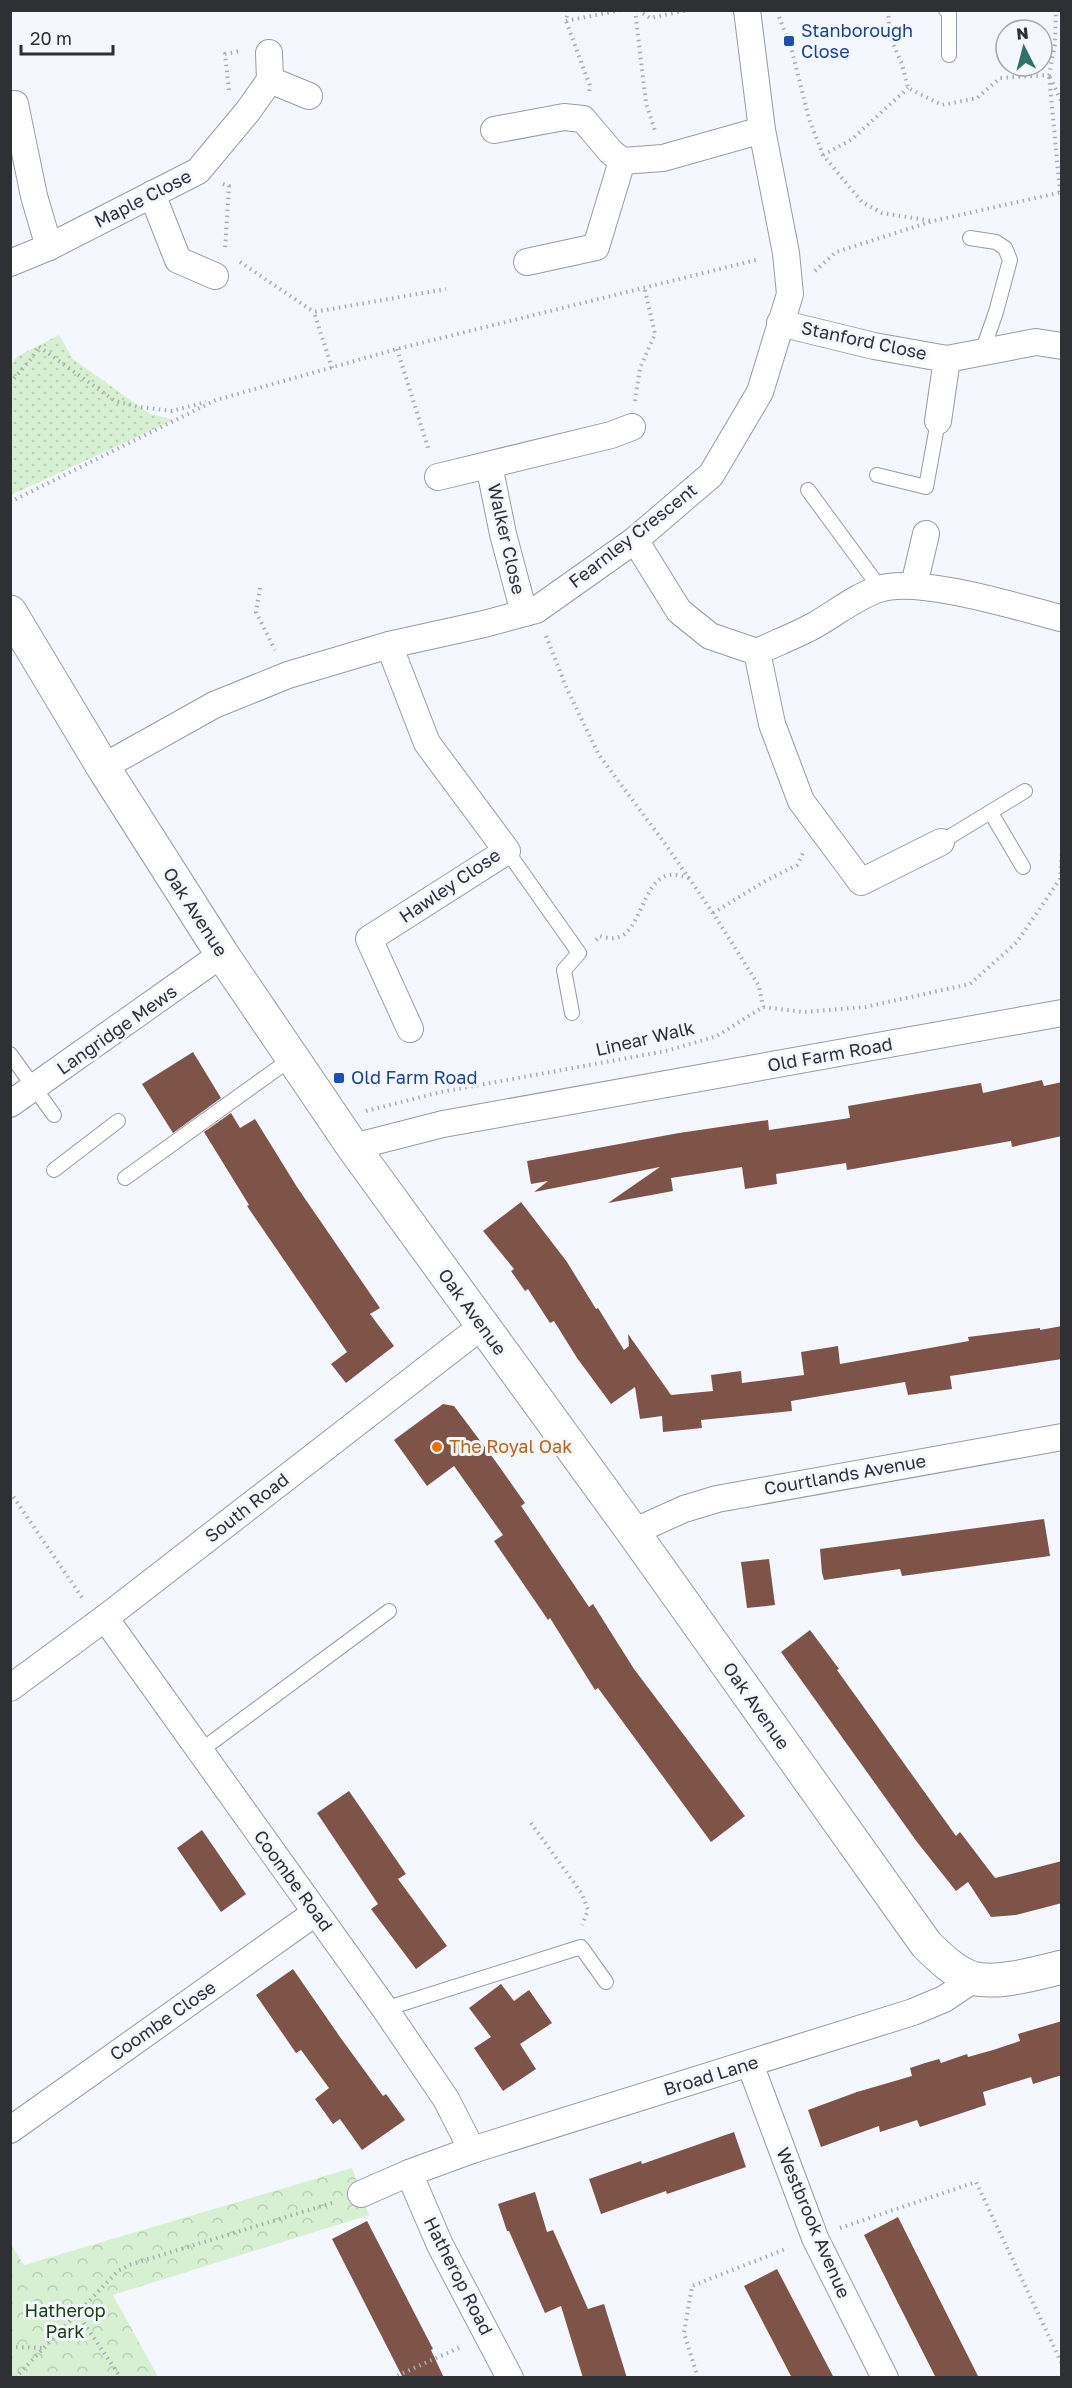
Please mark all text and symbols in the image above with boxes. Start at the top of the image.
scale bar [21,18,112,56]
north arrow [994,18,1054,78]
place label: Stanborough Close [801,19,913,62]
text: N [1015,23,1030,44]
text: 20 m [30,27,72,49]
marker: Stanborough Close [782,34,796,48]
street label: Maple Close [90,164,195,232]
street label: Stanford Close [799,316,929,364]
street label: Fearnley Crescent [564,478,701,592]
street label: Walker Close [484,481,530,596]
street label: Hawley Close [395,843,504,927]
street label: Oak Avenue [159,863,233,960]
street label: Langridge Mews [52,980,181,1079]
street label: Linear Walk [593,1016,696,1060]
street label: Old Farm Road [766,1032,894,1076]
place label: Old Farm Road [351,1066,478,1088]
marker: Old Farm Road [332,1071,346,1085]
street label: Oak Avenue [434,1264,512,1359]
place label: The Royal Oak [449,1435,572,1457]
marker: The Royal Oak [430,1440,444,1454]
street label: Courtlands Avenue [762,1449,928,1499]
street label: South Road [200,1468,293,1547]
street label: Oak Avenue [719,1657,795,1753]
street label: Coombe Road [250,1825,338,1935]
street label: Coombe Close [105,1975,220,2065]
street label: Broad Lane [661,2050,761,2100]
street label: Westbrook Avenue [772,2144,856,2301]
street label: Hatherop Road [420,2213,498,2338]
park label: Hatherop Park [24,2299,106,2342]

